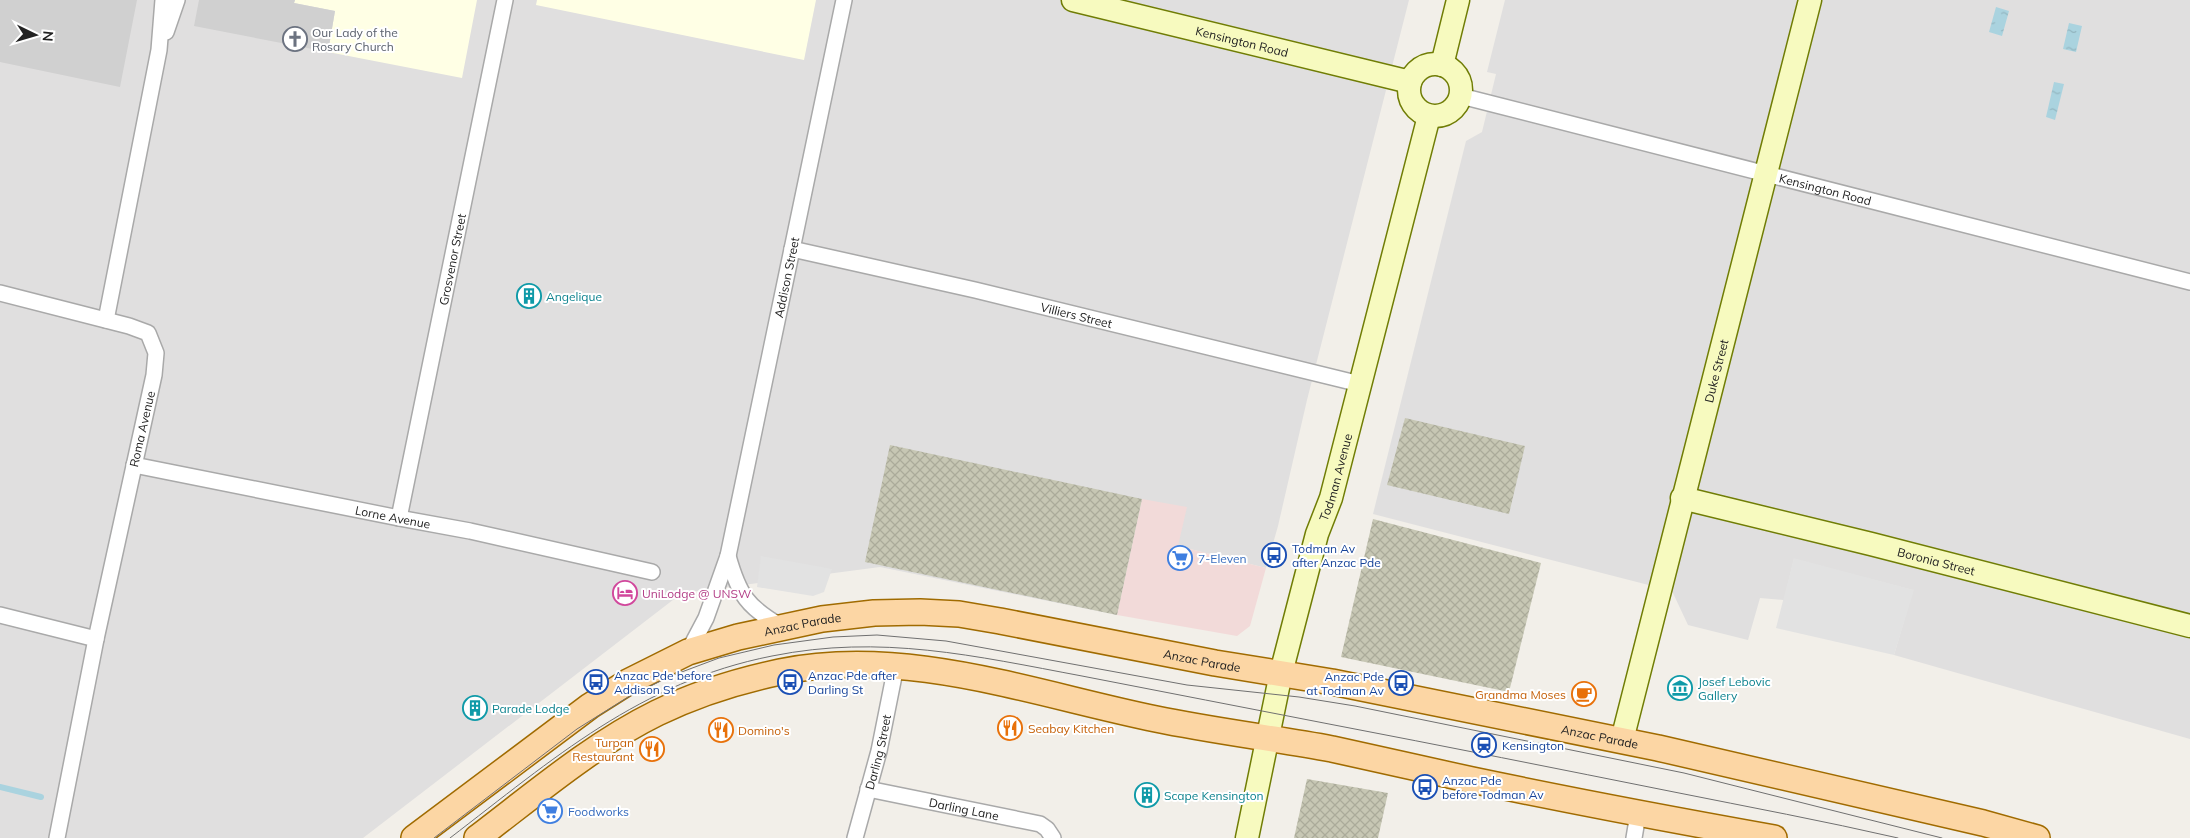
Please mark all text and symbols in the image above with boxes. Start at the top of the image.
north arrow [10,10,60,60]
street label: Kensington Road [1194,23,1290,60]
place label: Our Lady of the Rosary Church [312,25,398,54]
church icon: Our Lady of the Rosary Church [282,26,308,52]
text: N [39,30,57,42]
street label: Kensington Road [1778,170,1873,208]
street label: Grosvenor Street [435,212,469,307]
street label: Addison Street [770,235,802,319]
building icon: Angelique [516,283,542,309]
place label: Angelique [546,289,602,304]
street label: Villiers Street [1039,299,1114,331]
street label: Duke Street [1701,337,1731,404]
street label: Roma Avenue [126,389,158,469]
street label: Todman Avenue [1315,432,1355,523]
street label: Lorne Avenue [354,502,432,531]
place label: Todman Av after Anzac Pde [1292,541,1381,570]
bus stop icon: Todman Av after Anzac Pde [1261,542,1287,568]
street label: Boronia Street [1896,544,1977,578]
supermarket icon: 7-Eleven [1167,545,1193,571]
place label: 7-Eleven [1198,551,1247,566]
hotel icon: UniLodge @ UNSW [612,580,638,606]
place label: UniLodge @ UNSW [642,586,751,601]
street label: Anzac Parade [762,609,842,639]
street label: Anzac Parade [1162,646,1242,675]
place label: Anzac Pde before Addison St [614,668,712,697]
place label: Anzac Pde after Darling St [808,668,897,697]
bus stop icon: Anzac Pde before Addison St [583,669,609,695]
bus stop icon: Anzac Pde after Darling St [777,669,803,695]
place label: Anzac Pde at Todman Av [1306,669,1385,698]
bus stop icon: Anzac Pde at Todman Av [1388,670,1414,696]
place label: Josef Lebovic Gallery [1698,674,1771,703]
museum icon: Josef Lebovic Gallery [1667,675,1693,701]
cafe icon: Grandma Moses [1571,681,1597,707]
place label: Grandma Moses [1475,687,1566,702]
building icon: Parade Lodge [462,695,488,721]
place label: Parade Lodge [492,701,569,716]
street label: Darling Street [861,713,894,791]
restaurant icon: Seabay Kitchen [997,715,1023,741]
restaurant icon: Domino's [708,717,734,743]
place label: Seabay Kitchen [1028,721,1114,736]
street label: Anzac Parade [1560,721,1640,751]
place label: Domino's [738,723,790,738]
station icon: Kensington [1471,732,1497,758]
place label: Turpan Restaurant [572,735,634,764]
restaurant icon: Turpan Restaurant [639,736,665,762]
place label: Kensington [1502,738,1564,753]
place label: Anzac Pde before Todman Av [1442,773,1544,802]
bus stop icon: Anzac Pde before Todman Av [1412,774,1438,800]
building icon: Scape Kensington [1134,782,1160,808]
place label: Scape Kensington [1164,788,1264,803]
street label: Darling Lane [928,794,1000,823]
supermarket icon: Foodworks [537,798,563,824]
place label: Foodworks [568,804,629,819]

